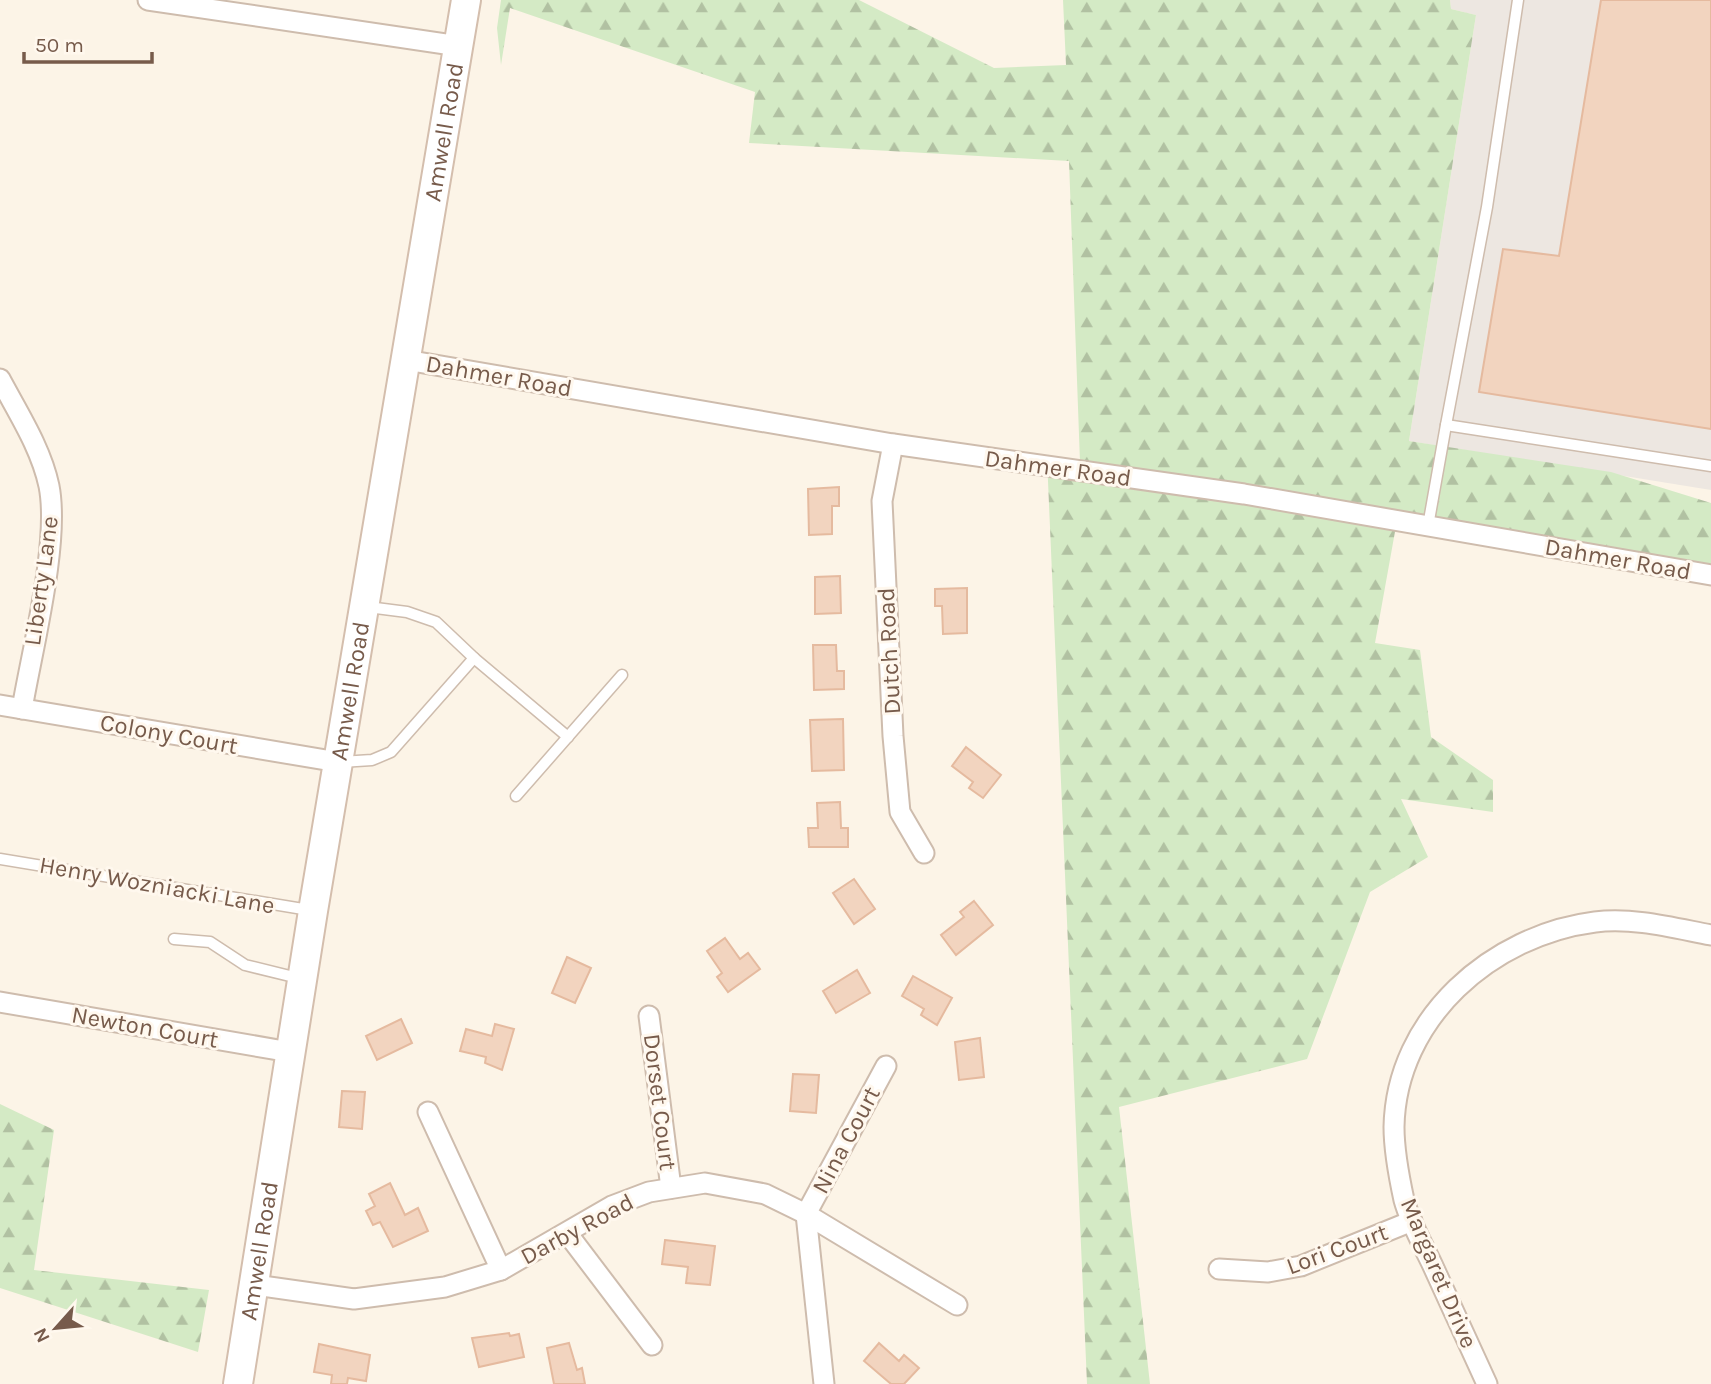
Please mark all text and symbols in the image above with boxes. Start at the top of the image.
scale bar [24,21,152,65]
text: 50 m [35,33,84,57]
street label: Amwell Road [418,60,469,203]
street label: Dahmer Road [424,349,574,403]
street label: Dahmer Road [983,444,1133,492]
street label: Liberty Lane [18,514,64,648]
street label: Dahmer Road [1543,532,1693,586]
street label: Dutch Road [872,587,906,715]
street label: Amwell Road [325,619,375,763]
street label: Colony Court [98,708,240,760]
street label: Henry Wozniacki Lane [37,851,277,919]
street label: Newton Court [69,1000,221,1054]
street label: Dorset Court [638,1032,682,1172]
street label: Nina Court [806,1082,886,1198]
street label: Amwell Road [234,1179,284,1322]
street label: Darby Road [516,1188,638,1270]
street label: Margaret Drive [1395,1194,1483,1352]
street label: Lori Court [1282,1218,1392,1280]
north arrow [21,1293,91,1363]
text: N [29,1324,55,1346]

